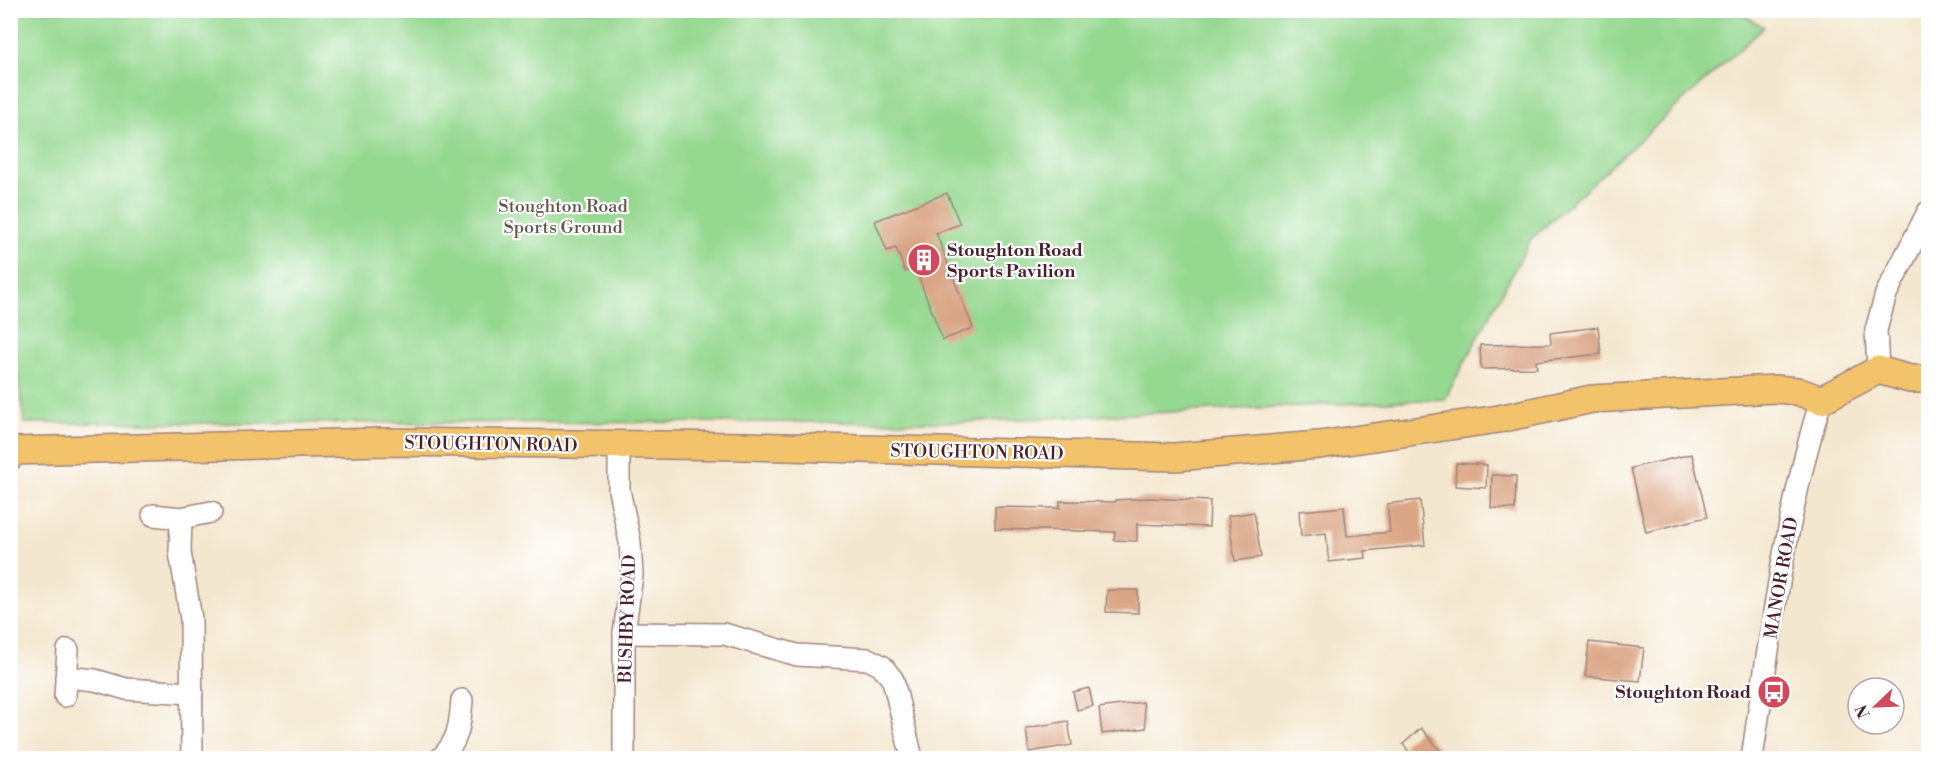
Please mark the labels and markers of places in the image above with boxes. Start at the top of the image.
place label: Stoughton Road Sports Pavilion [947,239,1083,283]
building icon: Stoughton Road Sports Pavilion [906,242,942,278]
bus stop icon: Stoughton Road [1756,674,1792,710]
place label: Stoughton Road [1615,681,1751,704]

